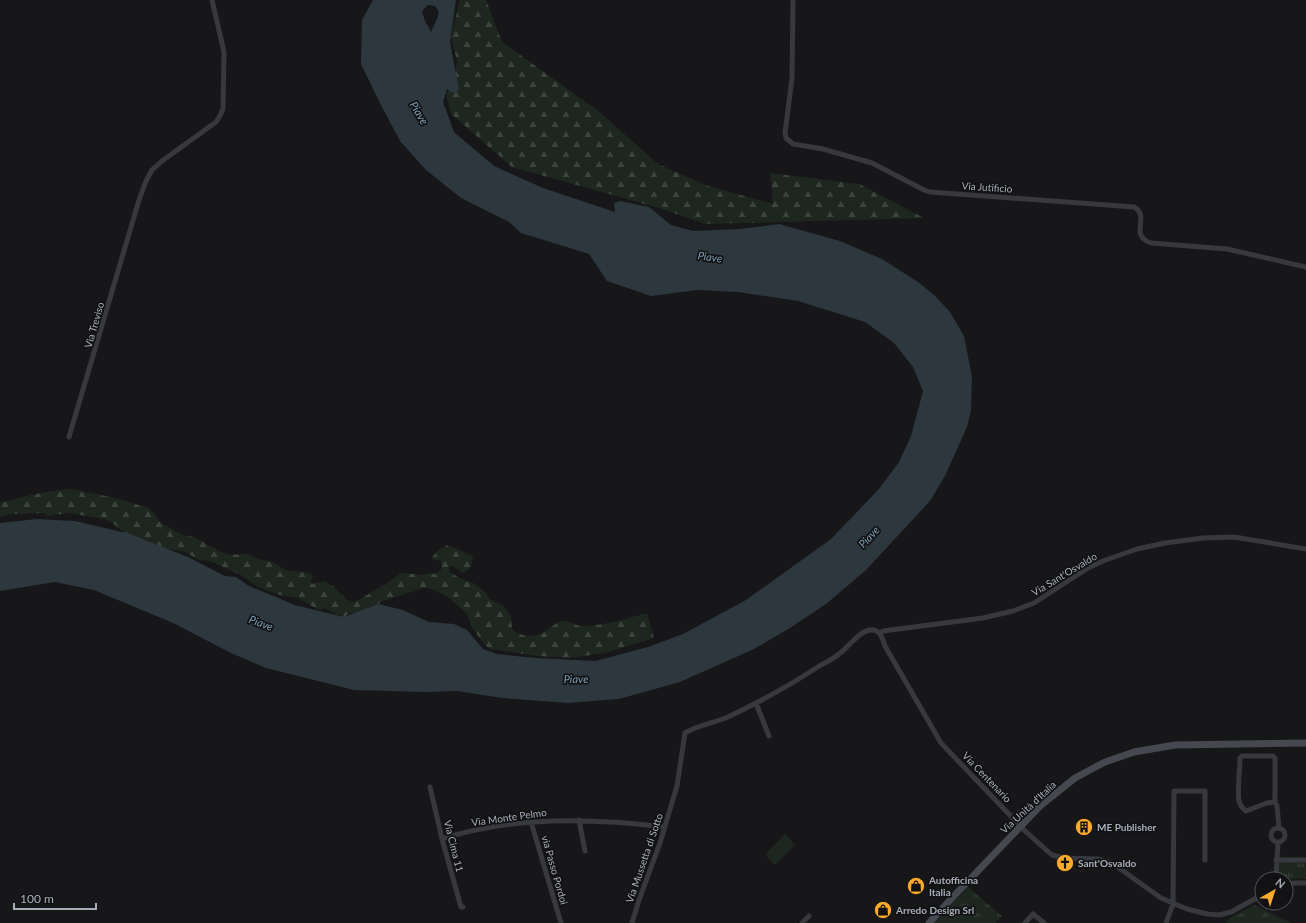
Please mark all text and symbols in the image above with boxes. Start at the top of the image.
water label: Piave [407,99,431,127]
street label: Via Jutificio [961,179,1013,195]
water label: Piave [697,248,723,265]
street label: Via Treviso [82,300,106,349]
water label: Piave [855,523,882,550]
street label: Via Sant'Osvaldo [1029,550,1099,598]
water label: Piave [247,612,275,633]
water label: Piave [564,672,588,685]
street label: Via Centenario [960,749,1014,805]
street label: Via Unità d'Italia [998,778,1058,836]
street label: Via Monte Pelmo [471,806,548,828]
street label: Via Mussetta di Sotto [623,811,665,904]
building icon: ME Publisher [1074,817,1094,837]
street label: Via Cima 11 [442,819,466,873]
place label: ME Publisher [1097,821,1157,833]
street label: via Passo Pordoi [539,834,571,906]
church icon: Sant'Osvaldo [1055,853,1075,873]
place label: Sant'Osvaldo [1078,857,1137,869]
north arrow [1254,871,1294,911]
place label: Autofficina Italia [928,874,978,898]
text: N [1273,875,1288,891]
shop icon: Autofficina Italia [906,876,926,896]
scale bar [14,885,96,911]
text: 100 m [20,891,54,906]
shop icon: Arredo Design Srl [873,900,893,920]
place label: Arredo Design Srl [895,904,974,916]

